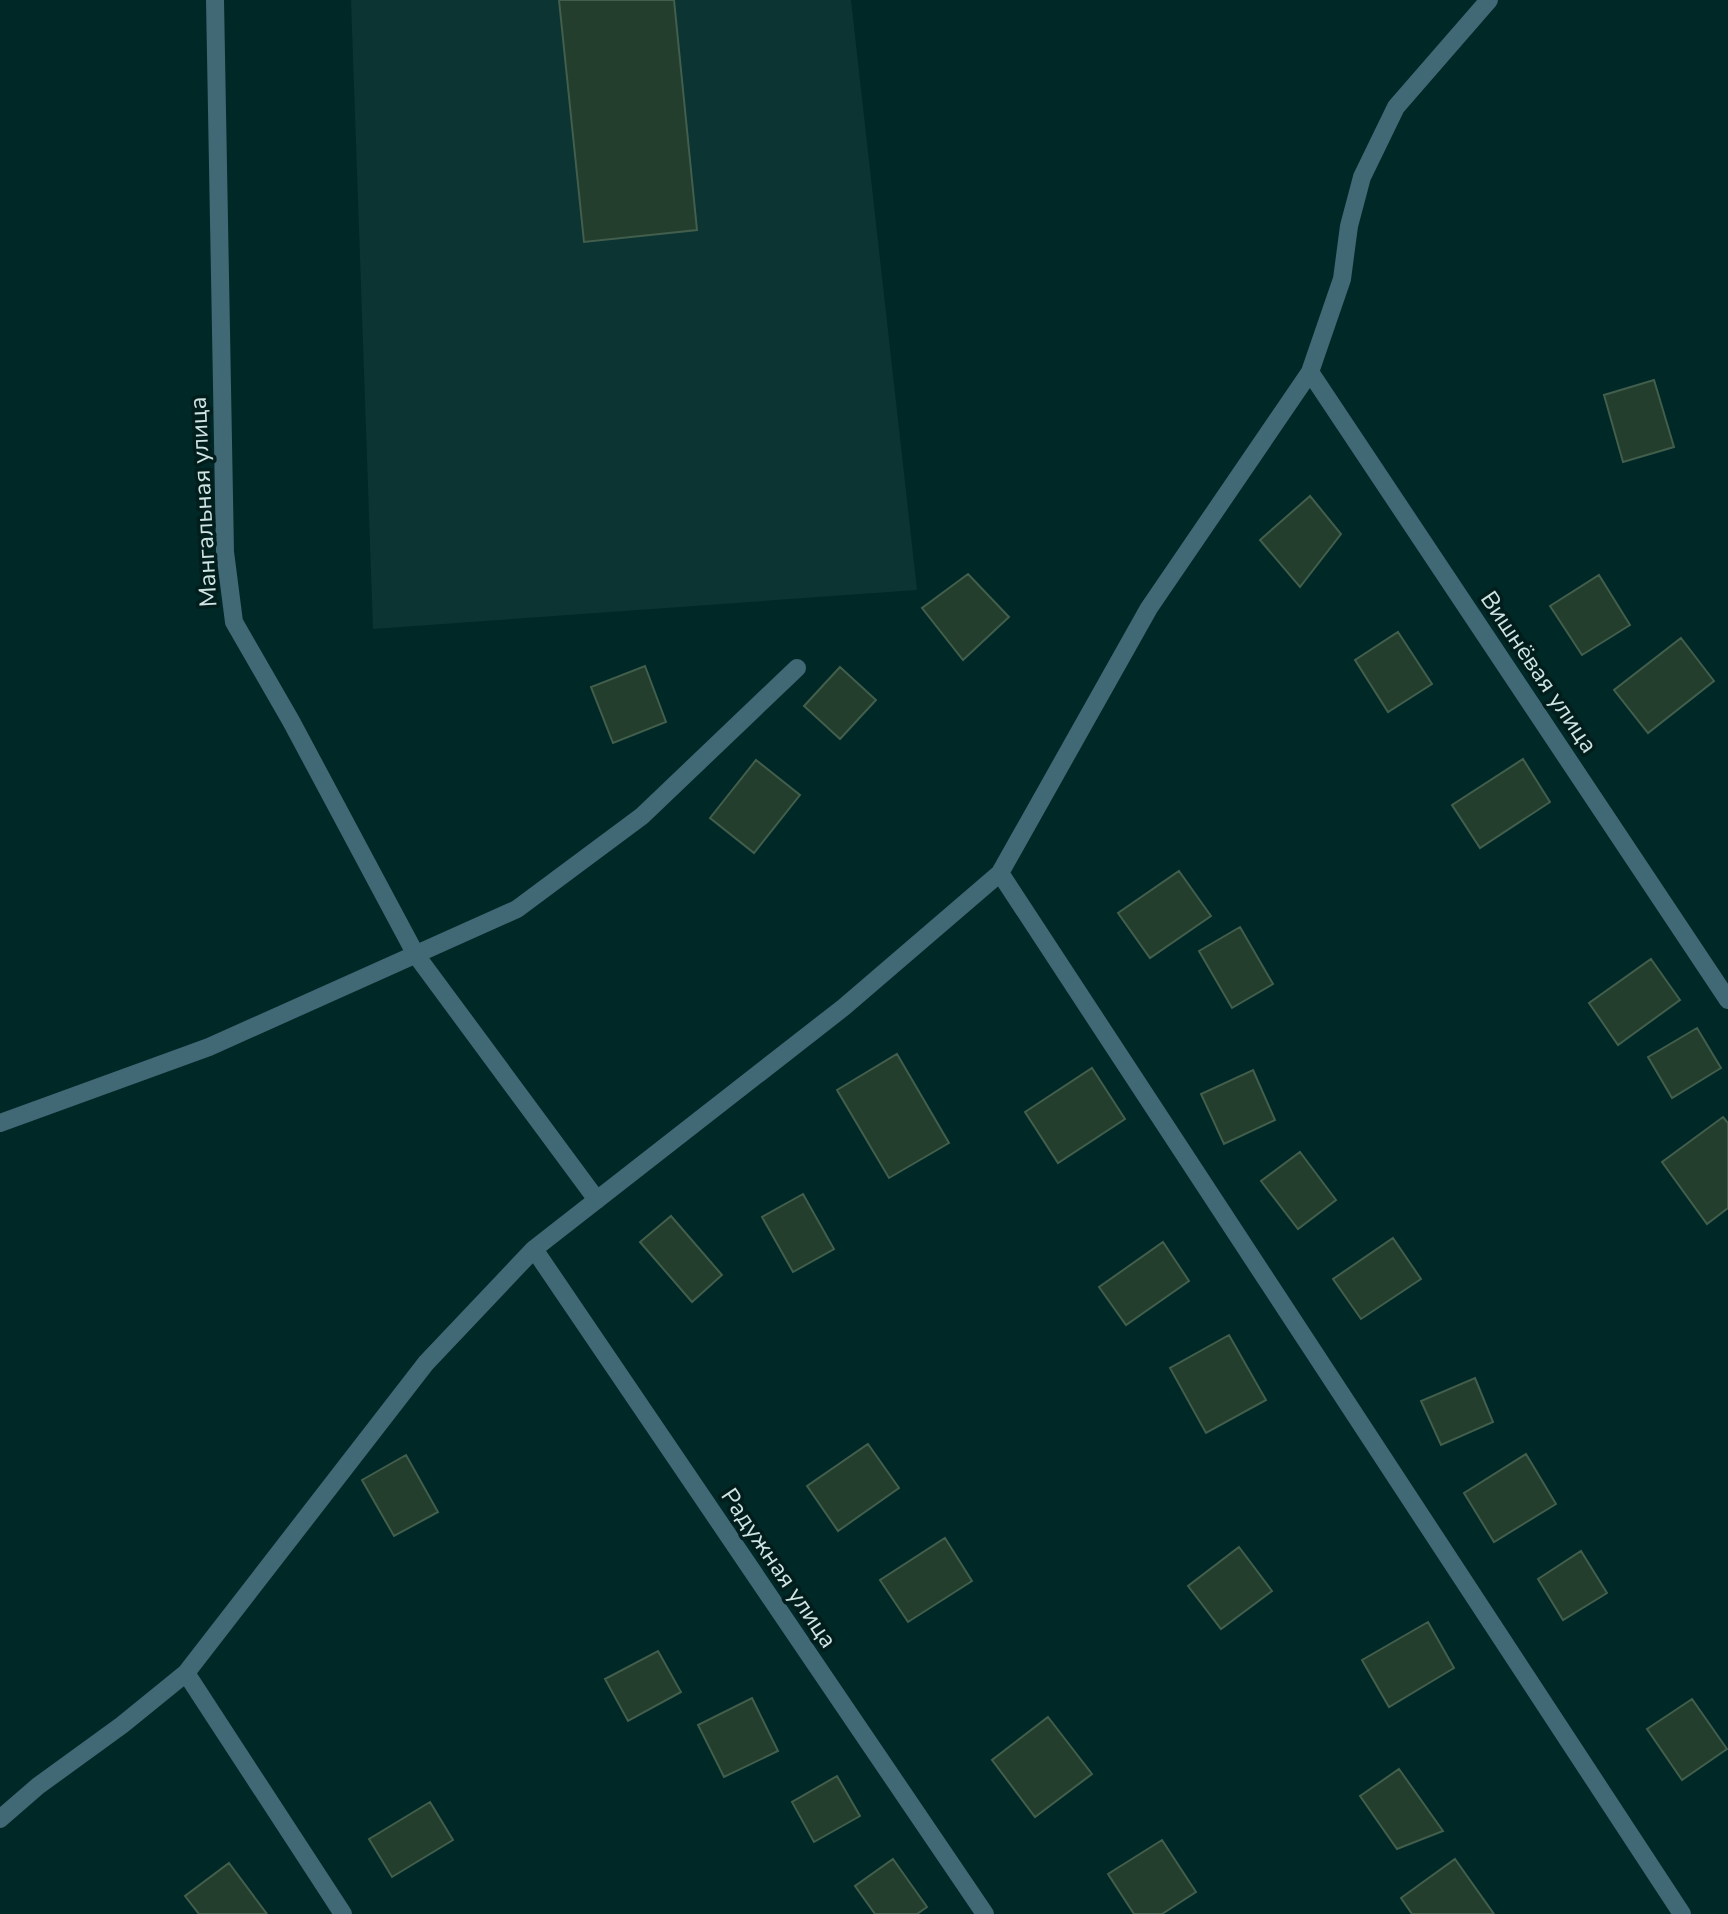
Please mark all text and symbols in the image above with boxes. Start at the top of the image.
street label: Мангальная улица [182,396,224,608]
street label: Вишнёвая улица [1473,585,1605,759]
street label: Радужная улица [714,1482,844,1654]

